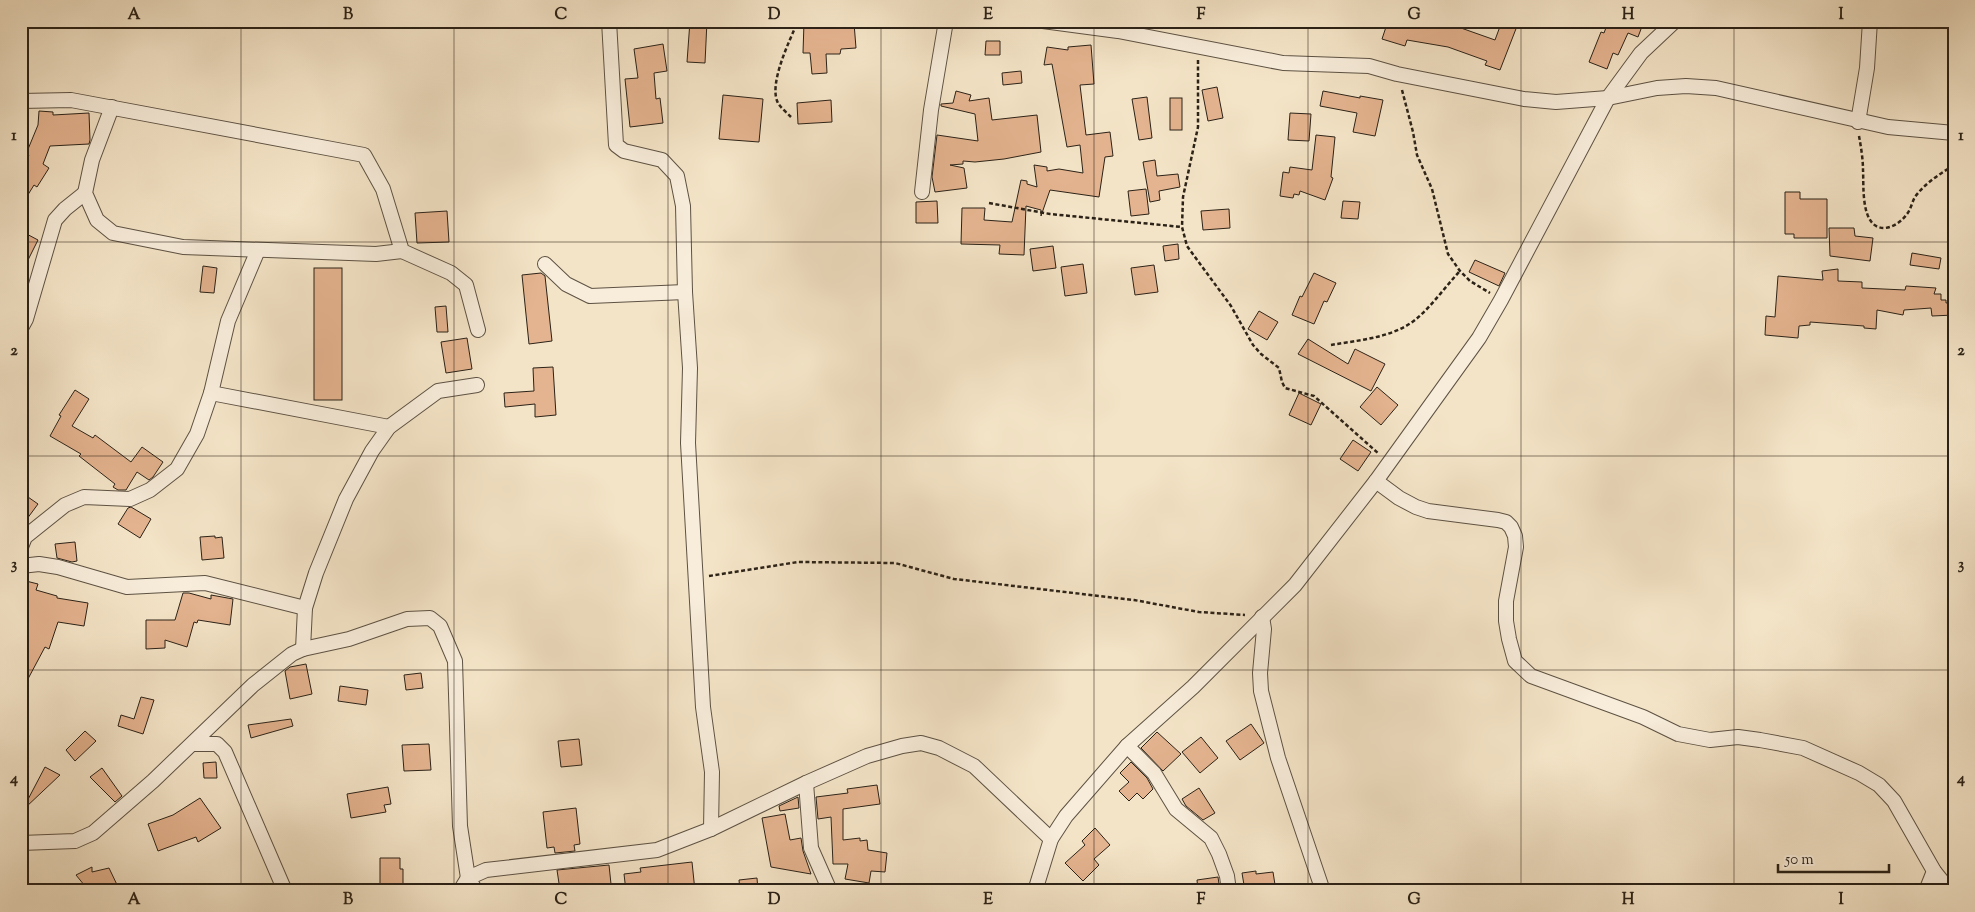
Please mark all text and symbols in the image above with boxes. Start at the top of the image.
text: A [128,4,141,27]
text: B [343,4,353,27]
text: C [555,4,568,27]
text: D [768,4,781,27]
text: E [983,4,993,27]
text: F [1197,4,1206,27]
text: G [1407,4,1421,27]
text: H [1622,4,1635,27]
text: I [1838,4,1844,27]
text: 1 [11,125,17,148]
text: 1 [1958,125,1964,148]
text: 2 [10,340,18,363]
text: 2 [1957,340,1965,363]
text: 3 [11,554,18,577]
text: 3 [1958,554,1965,577]
text: 4 [9,768,18,791]
text: 4 [1956,768,1965,791]
scale bar [1778,842,1889,874]
text: 50 m [1784,850,1814,871]
text: A [128,889,141,912]
text: B [343,889,353,912]
text: C [555,889,568,912]
text: D [768,889,781,912]
text: E [983,889,993,912]
text: F [1197,889,1206,912]
text: G [1407,889,1421,912]
text: H [1622,889,1635,912]
text: I [1838,889,1844,912]

